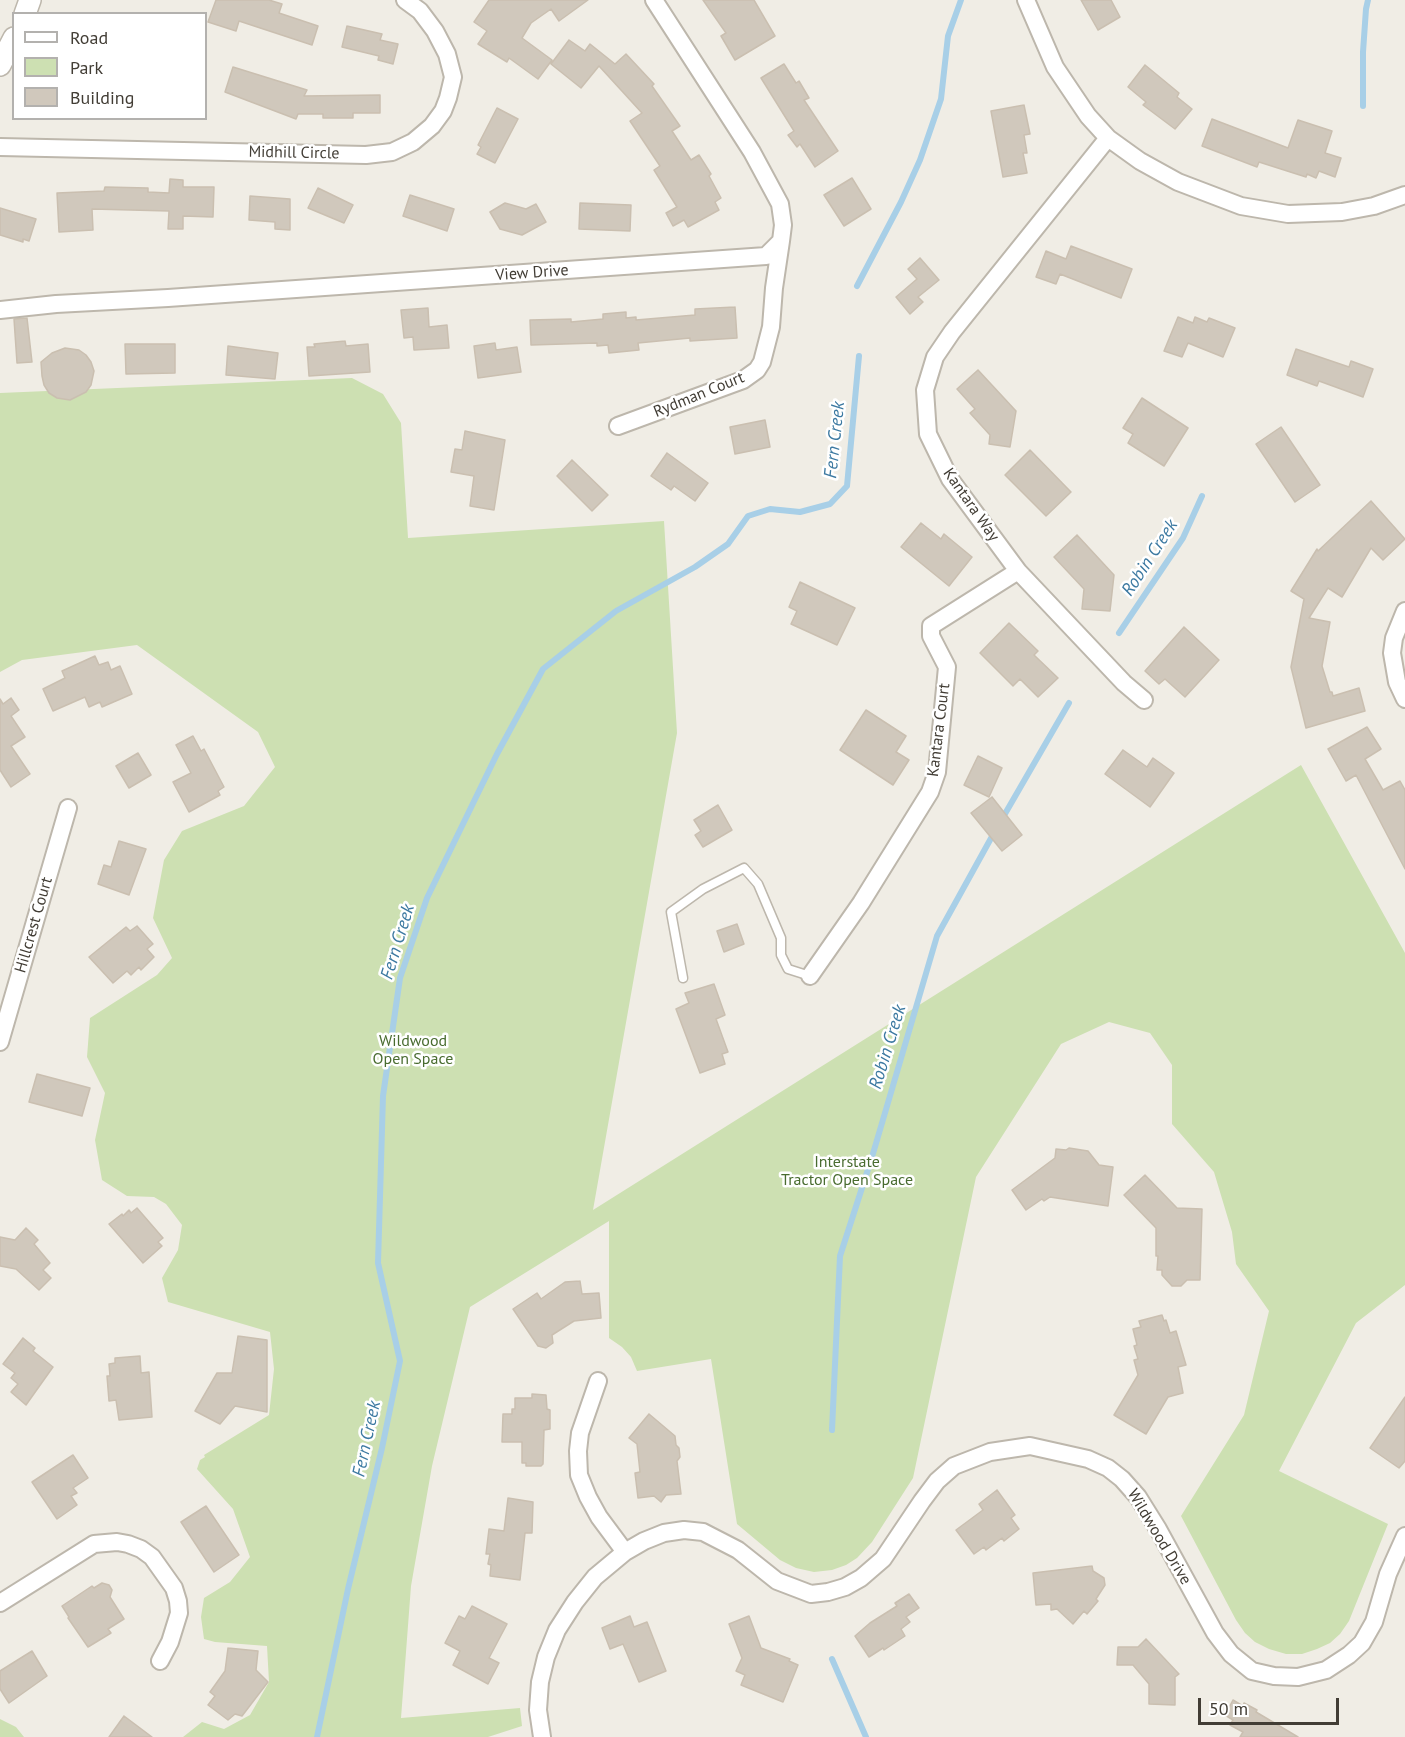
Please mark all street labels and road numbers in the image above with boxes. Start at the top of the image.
street label: Midhill Circle [248,143,340,163]
street label: View Drive [495,261,569,285]
street label: Rydman Court [651,368,747,422]
street label: Kantara Way [939,465,1003,545]
street label: Kantara Court [924,682,954,778]
street label: Hillcrest Court [11,875,57,975]
street label: Wildwood Drive [1123,1486,1195,1588]

